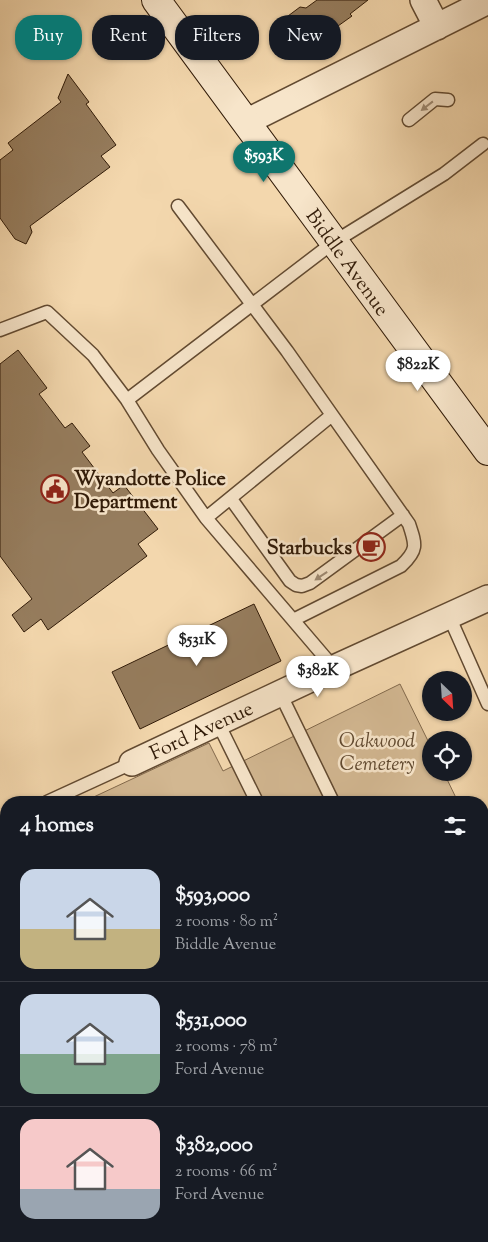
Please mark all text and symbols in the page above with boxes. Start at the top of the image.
chip: Buy [15,15,82,60]
chip: Rent [92,15,165,60]
chip: Filters [175,15,259,60]
chip: New [269,15,341,60]
one-way arrow [421,100,434,111]
pin: $593K [229,140,299,183]
text: $593K [244,145,284,168]
street label: Biddle Avenue [297,204,395,323]
pin: $822K [383,350,453,392]
text: $822K [397,354,439,377]
place label: Wyandotte Police Department [74,466,226,518]
public building icon: Wyandotte Police Department [40,474,70,504]
cafe icon: Starbucks [356,532,386,562]
place label: Starbucks [267,535,352,564]
one-way arrow [315,571,328,581]
pin: $531K [162,624,232,667]
text: $531K [178,629,216,652]
pin: $382K [283,656,353,698]
text: $382K [297,660,339,683]
north arrow [422,671,472,721]
map controls [422,671,472,781]
street label: Ford Avenue [145,696,259,769]
park label: Oakwood Cemetery [339,728,415,780]
button: locate [422,731,472,781]
text: 4 homes [20,811,94,841]
icon: filters [441,812,469,840]
text: $593,000 [175,881,250,911]
icon: home [60,889,120,949]
text: 2 rooms · 80 m² [175,911,278,934]
text: Biddle Avenue [175,934,276,957]
text: $531,000 [175,1006,247,1036]
icon: home [60,1014,120,1074]
text: 2 rooms · 78 m² [175,1036,278,1059]
text: Ford Avenue [175,1059,264,1082]
text: $382,000 [175,1131,253,1161]
icon: home [60,1139,120,1199]
text: 2 rooms · 66 m² [175,1161,278,1184]
text: Ford Avenue [175,1184,264,1207]

